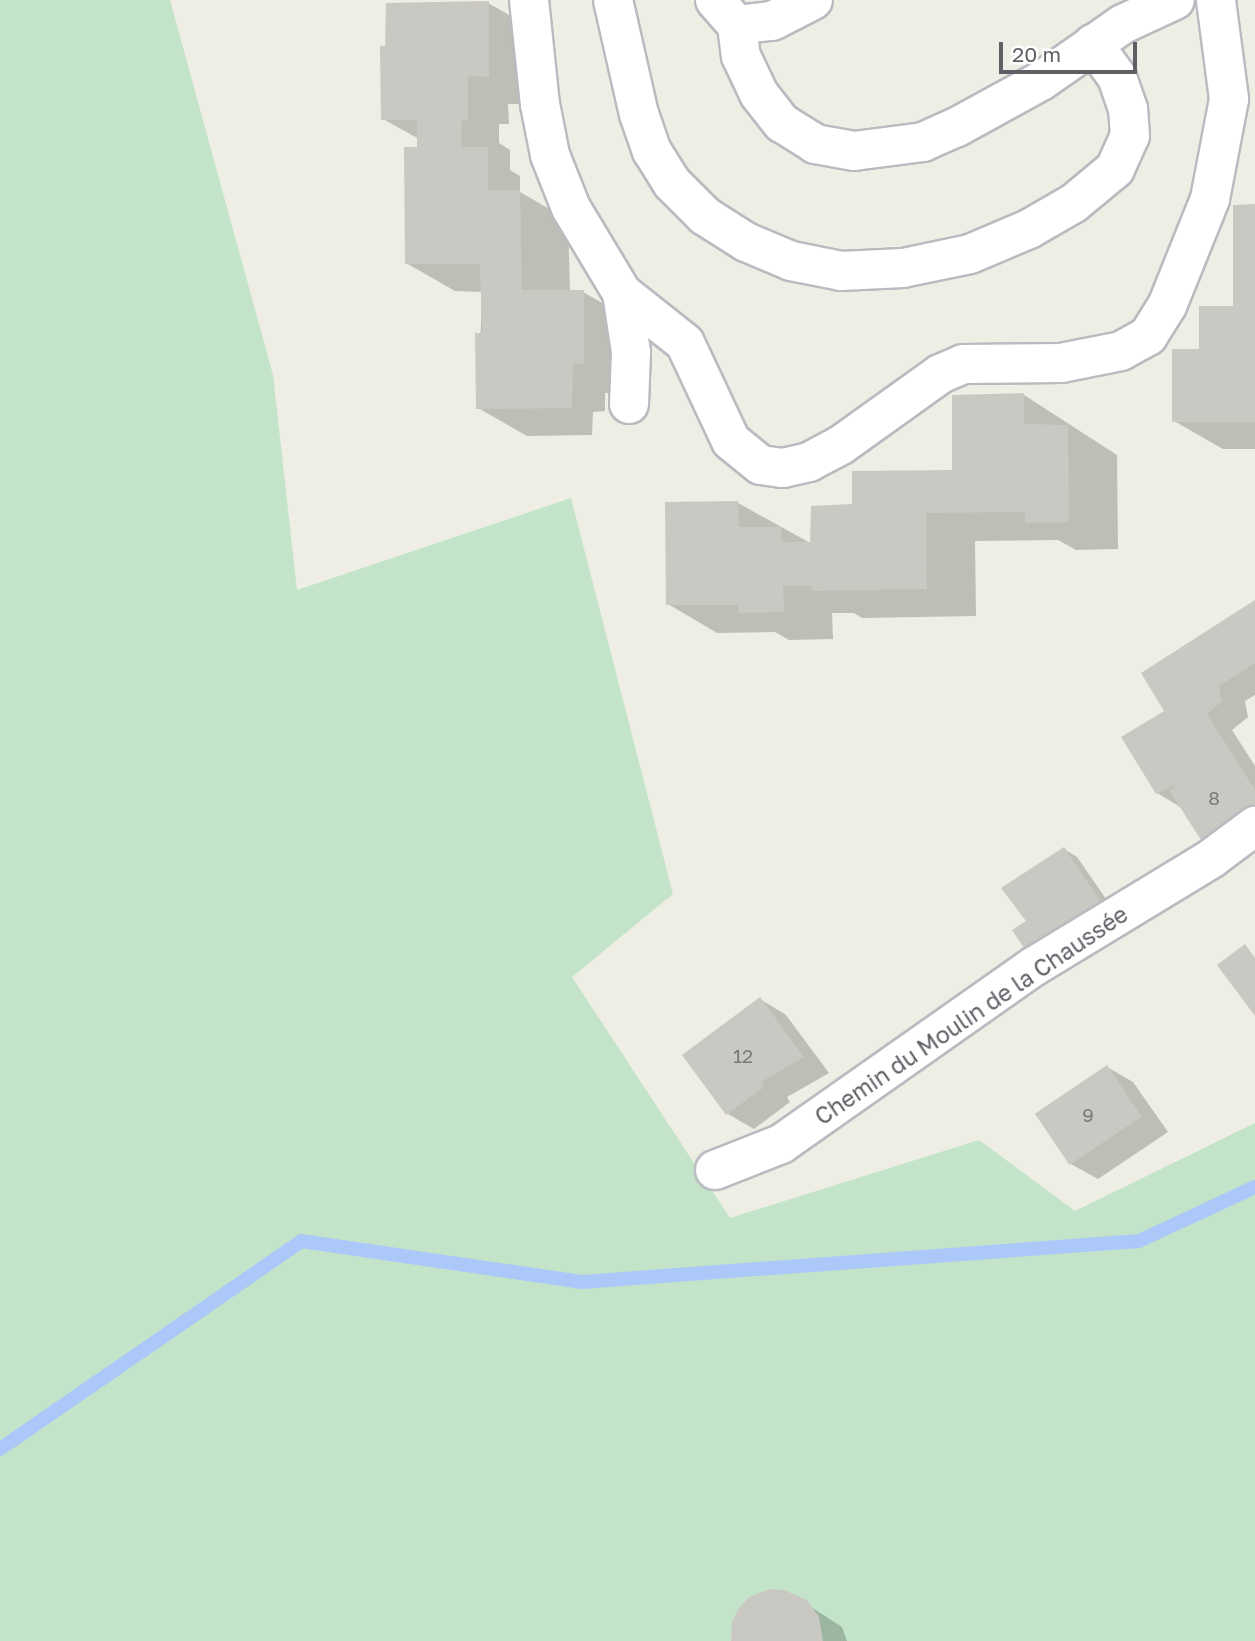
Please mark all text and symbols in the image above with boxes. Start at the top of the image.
scale bar [1003,28,1141,72]
text: 20 m [1012,41,1061,67]
house number: 8 [1208,787,1220,809]
street label: Chemin du Moulin de la Chaussée [809,900,1133,1130]
house number: 12 [733,1045,753,1067]
house number: 9 [1082,1104,1094,1126]

